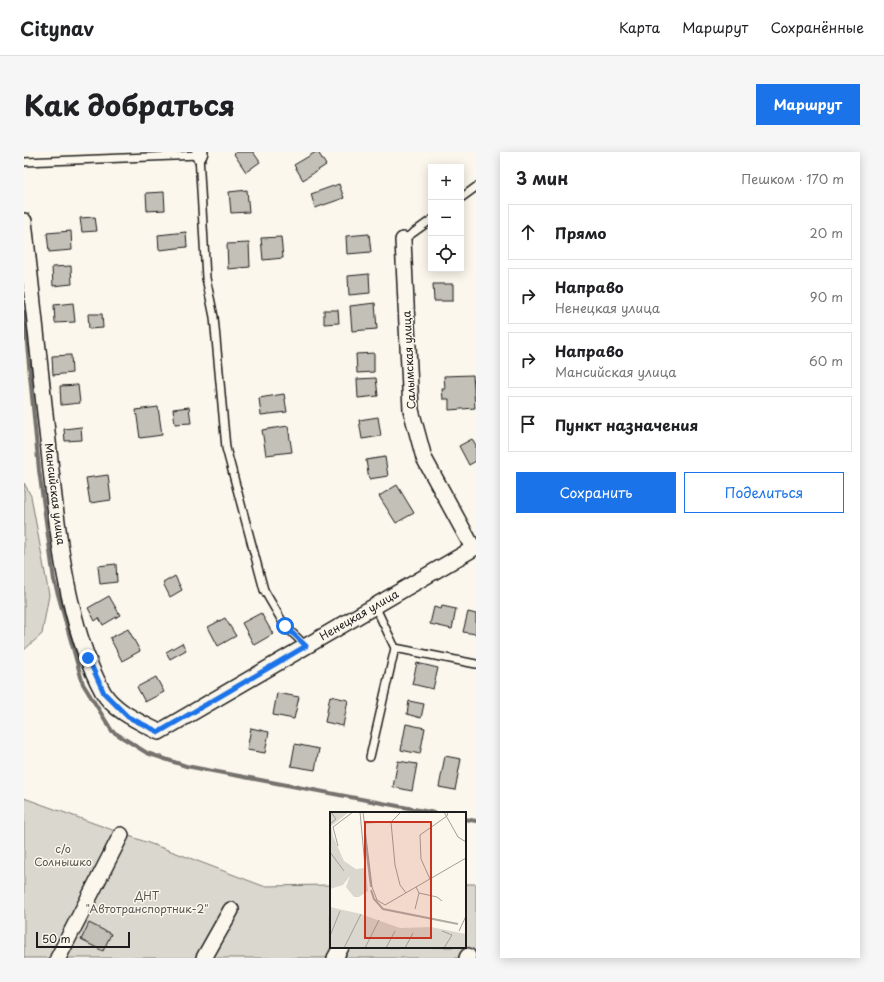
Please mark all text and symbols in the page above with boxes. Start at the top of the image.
text: Citynav [20,14,94,42]
text: Карта [619,17,660,38]
text: Маршрут [682,17,748,38]
text: Сохранённые [770,17,864,38]
text: Как добраться [24,83,235,126]
button: Маршрут [756,84,860,125]
map controls [428,164,464,272]
button: + [428,164,464,200]
text: 3 мин [516,165,568,191]
text: Пешком · 170 m [741,169,844,188]
button: − [428,200,464,236]
icon: ahead [517,221,539,243]
text: Прямо [555,221,606,244]
text: 20 m [809,223,843,242]
button: locate [428,236,464,272]
text: Направо [555,275,624,298]
icon: right [517,285,539,307]
text: 90 m [810,287,843,306]
text: Ненецкая улица [555,298,660,317]
street label: Салымская улица [397,310,420,410]
text: Направо [555,339,624,362]
icon: right [517,349,539,371]
text: 60 m [809,351,843,370]
text: Мансийская улица [555,362,676,381]
icon: arrive [517,413,539,435]
text: Пункт назначения [555,413,698,436]
street label: Мансийская улица [41,442,70,546]
button: Сохранить [516,472,676,513]
button: Поделиться [684,472,844,513]
street label: Ненецкая улица [316,585,402,644]
route start [276,617,294,635]
route end [79,649,97,667]
inset map [330,812,466,948]
park label: с/о Солнышко [34,840,92,870]
park label: ДНТ "Автотранспортник-2" [85,887,209,917]
scale bar [36,930,130,949]
text: 50 m [42,930,71,947]

